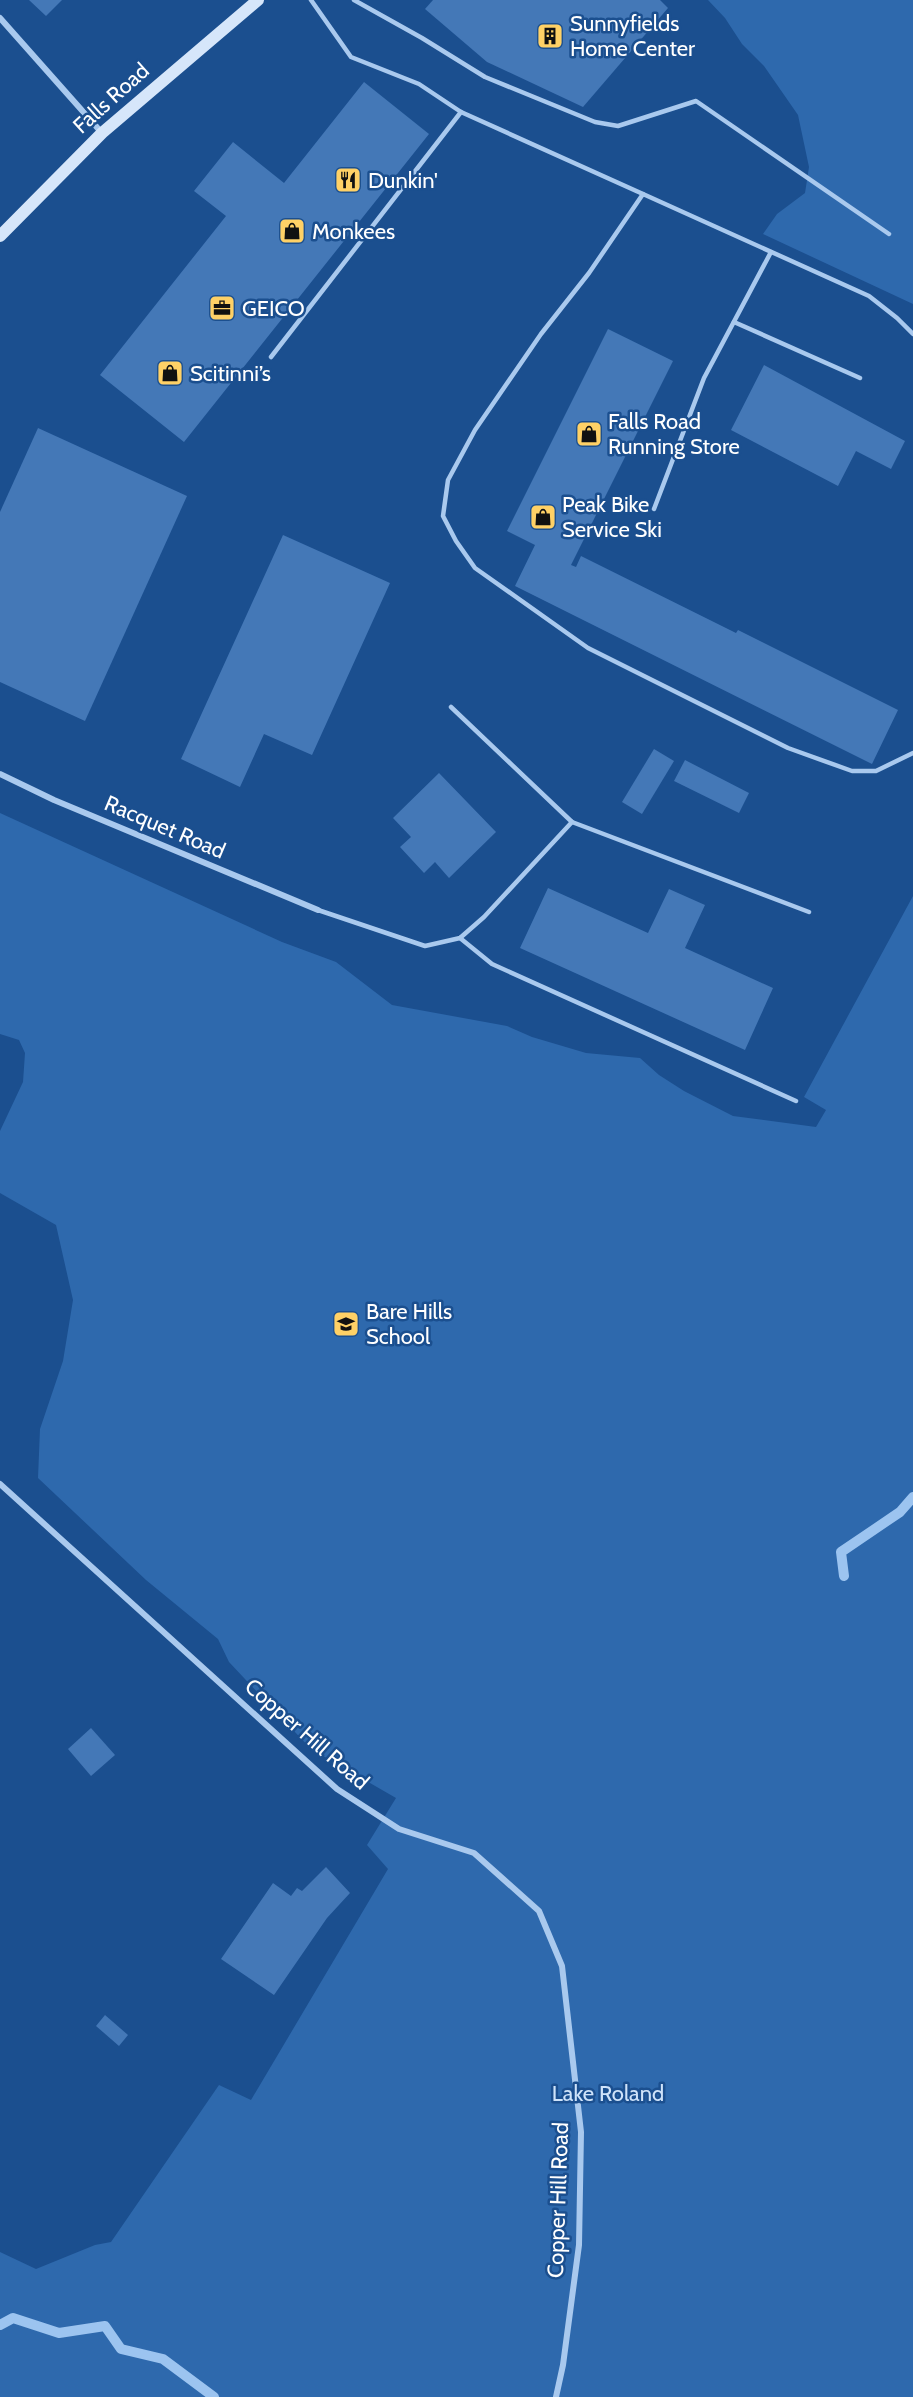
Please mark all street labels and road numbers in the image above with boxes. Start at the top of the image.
street label: Falls Road [67,57,155,139]
street label: Racquet Road [100,789,230,865]
street label: Copper Hill Road [239,1673,375,1795]
street label: Copper Hill Road [542,2122,574,2278]

